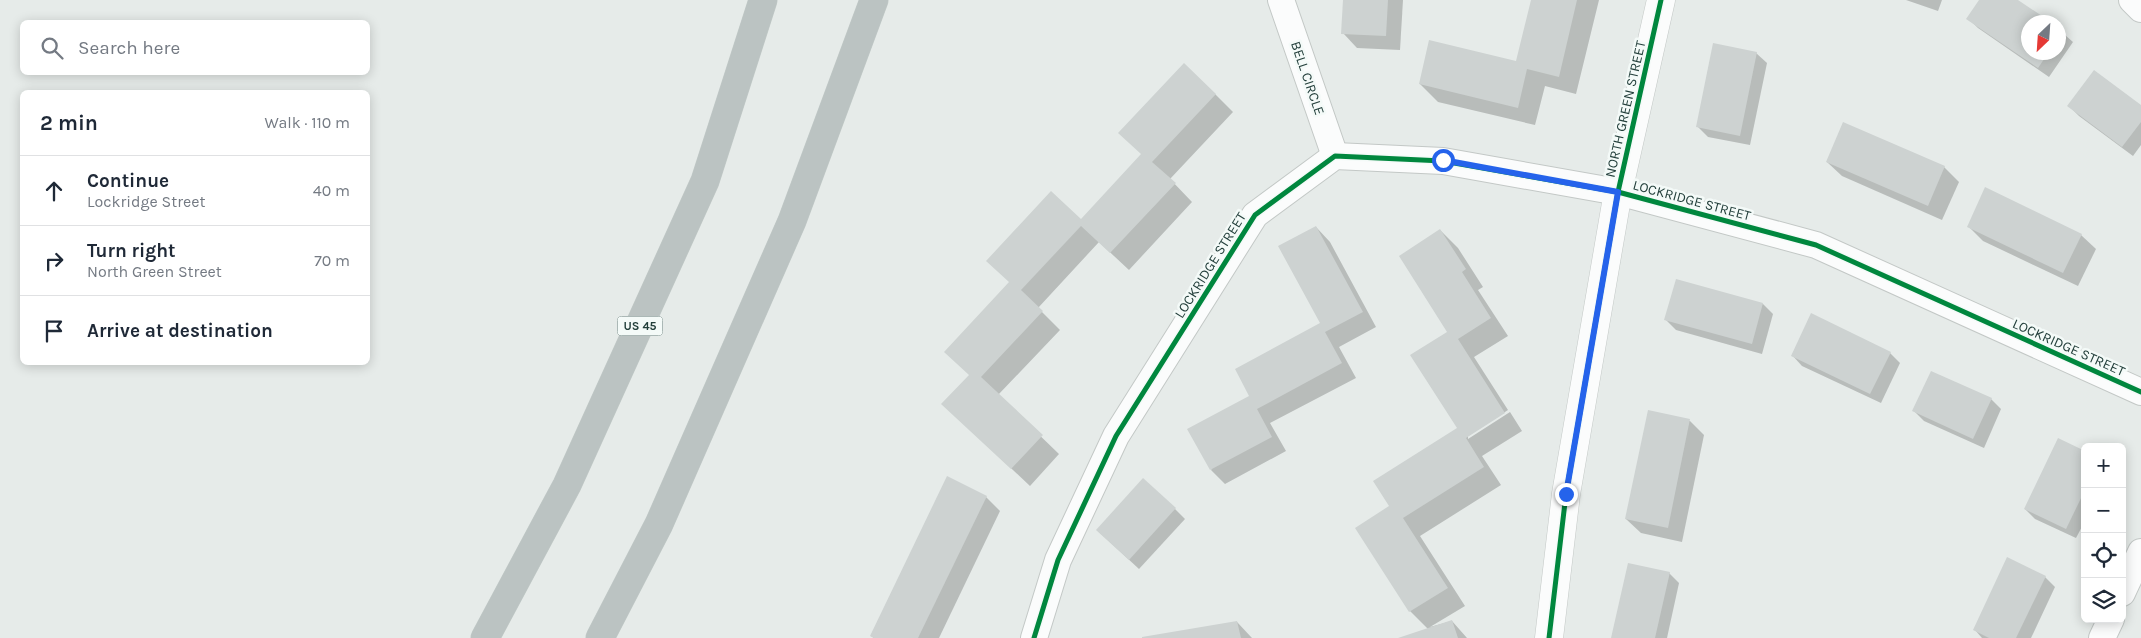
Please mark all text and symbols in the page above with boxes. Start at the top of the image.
north arrow [2021,15,2066,60]
search box [20,20,370,75]
icon: search [38,34,66,62]
text: Search here [78,37,180,59]
street label: BELL CIRCLE [1287,39,1328,117]
street label: NORTH GREEN STREET [1601,39,1650,179]
text: 2 min [40,111,98,135]
text: Walk · 110 m [265,113,350,132]
route start [1432,149,1455,172]
text: Continue [87,170,169,192]
icon: ahead [40,177,68,205]
street label: LOCKRIDGE STREET [1631,177,1753,224]
text: 40 m [313,181,350,200]
text: Lockridge Street [87,192,206,211]
street label: LOCKRIDGE STREET [1171,209,1250,321]
text: Turn right [87,240,176,262]
icon: right [40,247,68,275]
text: 70 m [314,251,350,270]
text: North Green Street [87,262,222,281]
street label: LOCKRIDGE STREET [2010,315,2128,380]
road number: US 45 [618,316,662,336]
icon: arrive [40,317,68,345]
text: Arrive at destination [87,320,273,342]
map controls [2081,443,2126,623]
button: + [2081,443,2126,488]
route end [1555,483,1578,506]
button: − [2081,488,2126,533]
button: locate [2081,533,2126,578]
button: layers [2081,578,2126,623]

